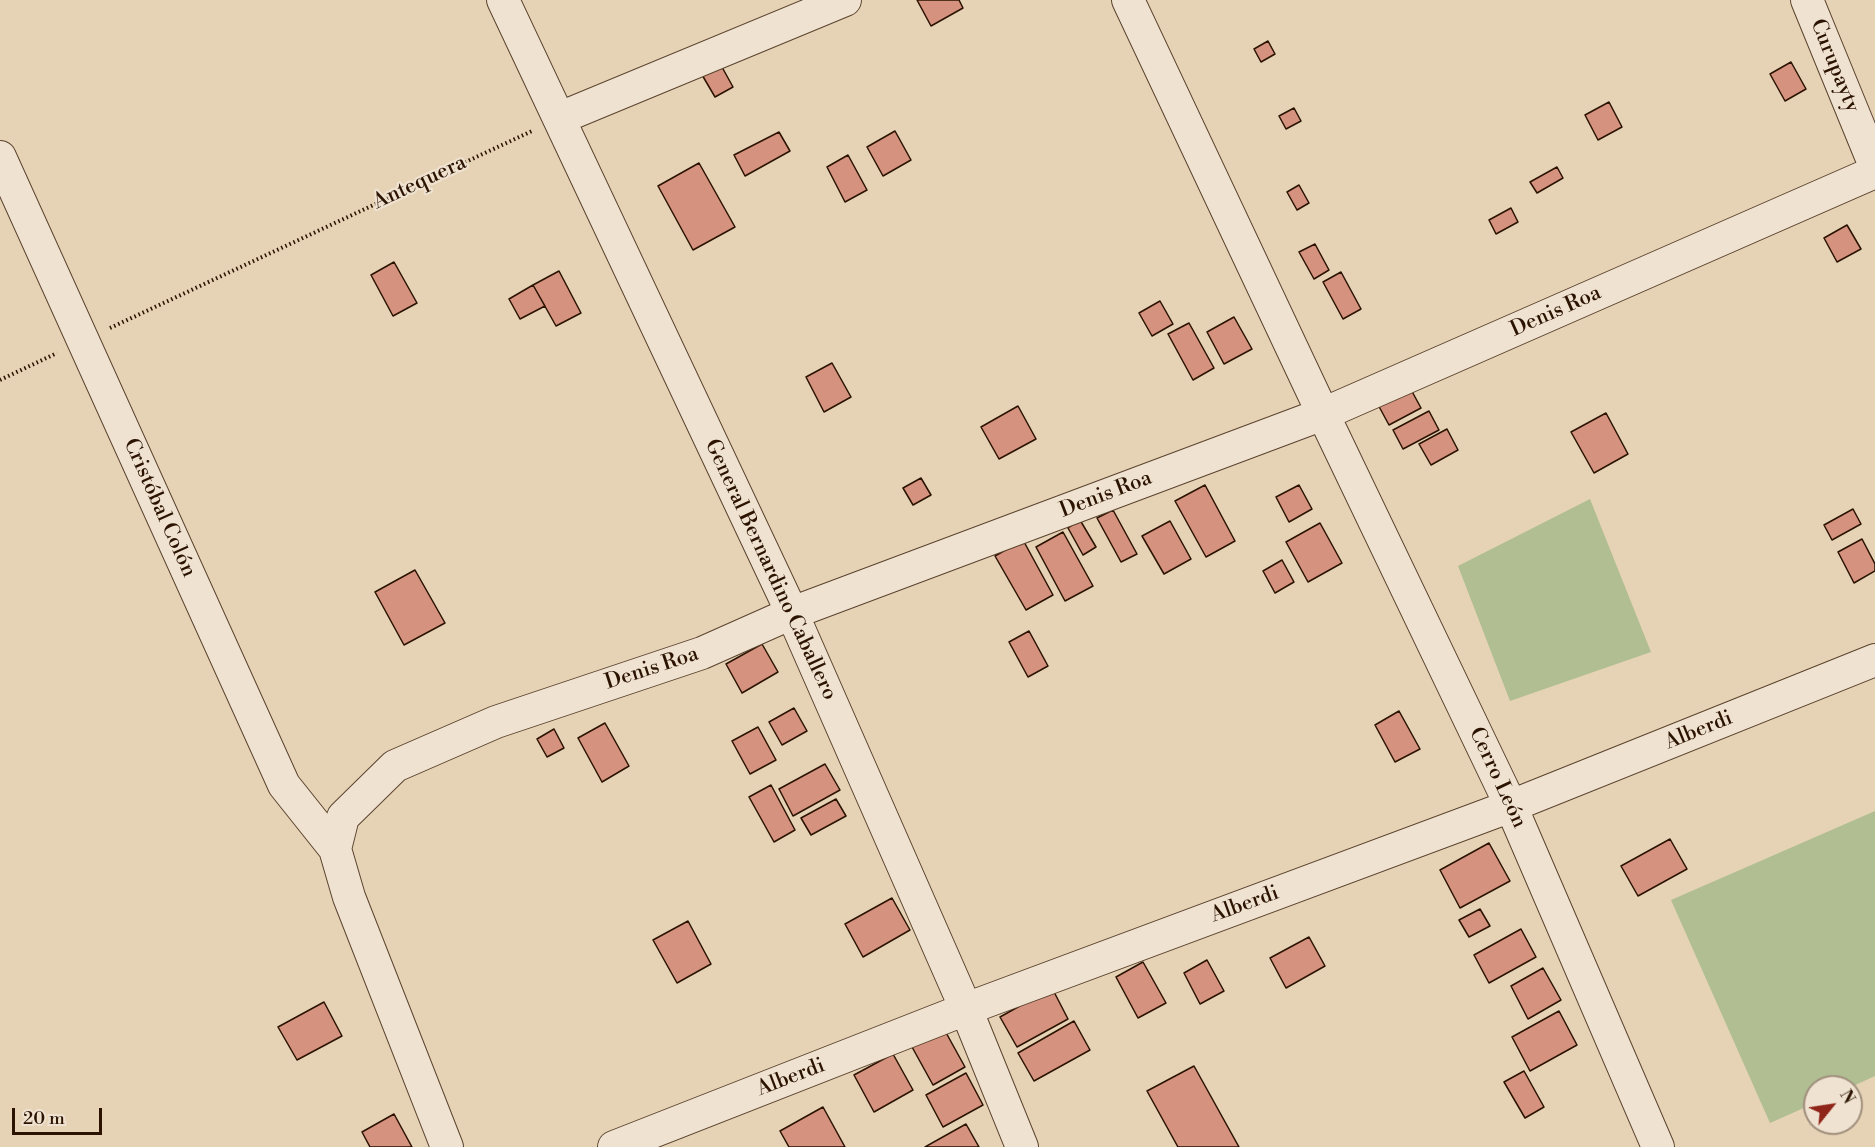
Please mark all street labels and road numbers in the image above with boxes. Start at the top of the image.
street label: Curupayty [1804,16,1864,116]
street label: Antequera [369,150,471,216]
street label: Denis Roa [1507,281,1605,343]
street label: Cristóbal Colón [117,435,201,581]
street label: General Bernardino Caballero [698,436,842,704]
street label: Denis Roa [1056,466,1156,524]
street label: Denis Roa [602,642,702,696]
street label: Alberdi [1661,706,1737,756]
street label: Cerro León [1463,724,1531,832]
street label: Alberdi [1207,881,1283,929]
street label: Alberdi [753,1054,829,1102]

